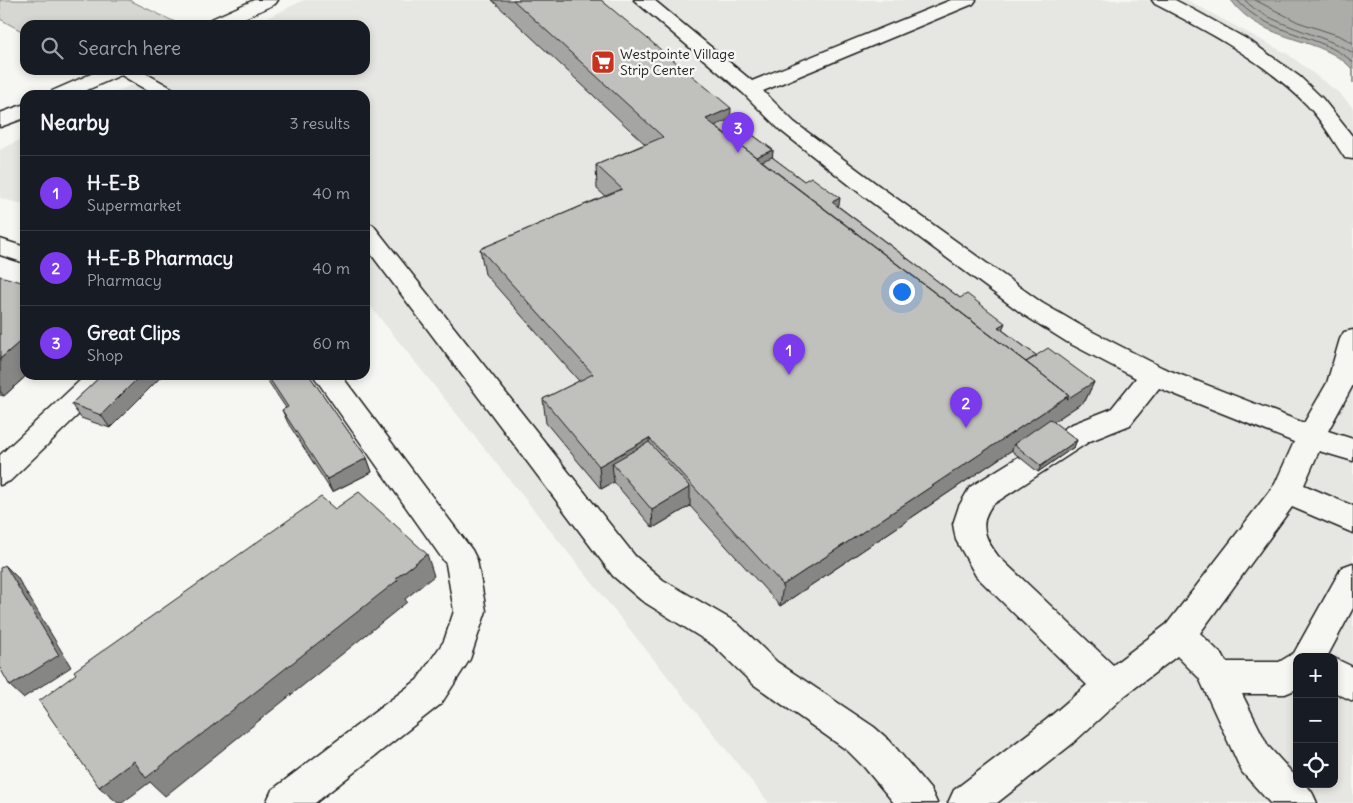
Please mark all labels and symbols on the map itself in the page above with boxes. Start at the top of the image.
place label: Westpointe Village Strip Center [620,45,735,79]
supermarket icon: Westpointe Village Strip Center [590,49,616,75]
pin: 3 [722,112,754,153]
your location [889,279,915,305]
pin: 1 [773,334,805,375]
pin: 2 [950,387,982,428]

